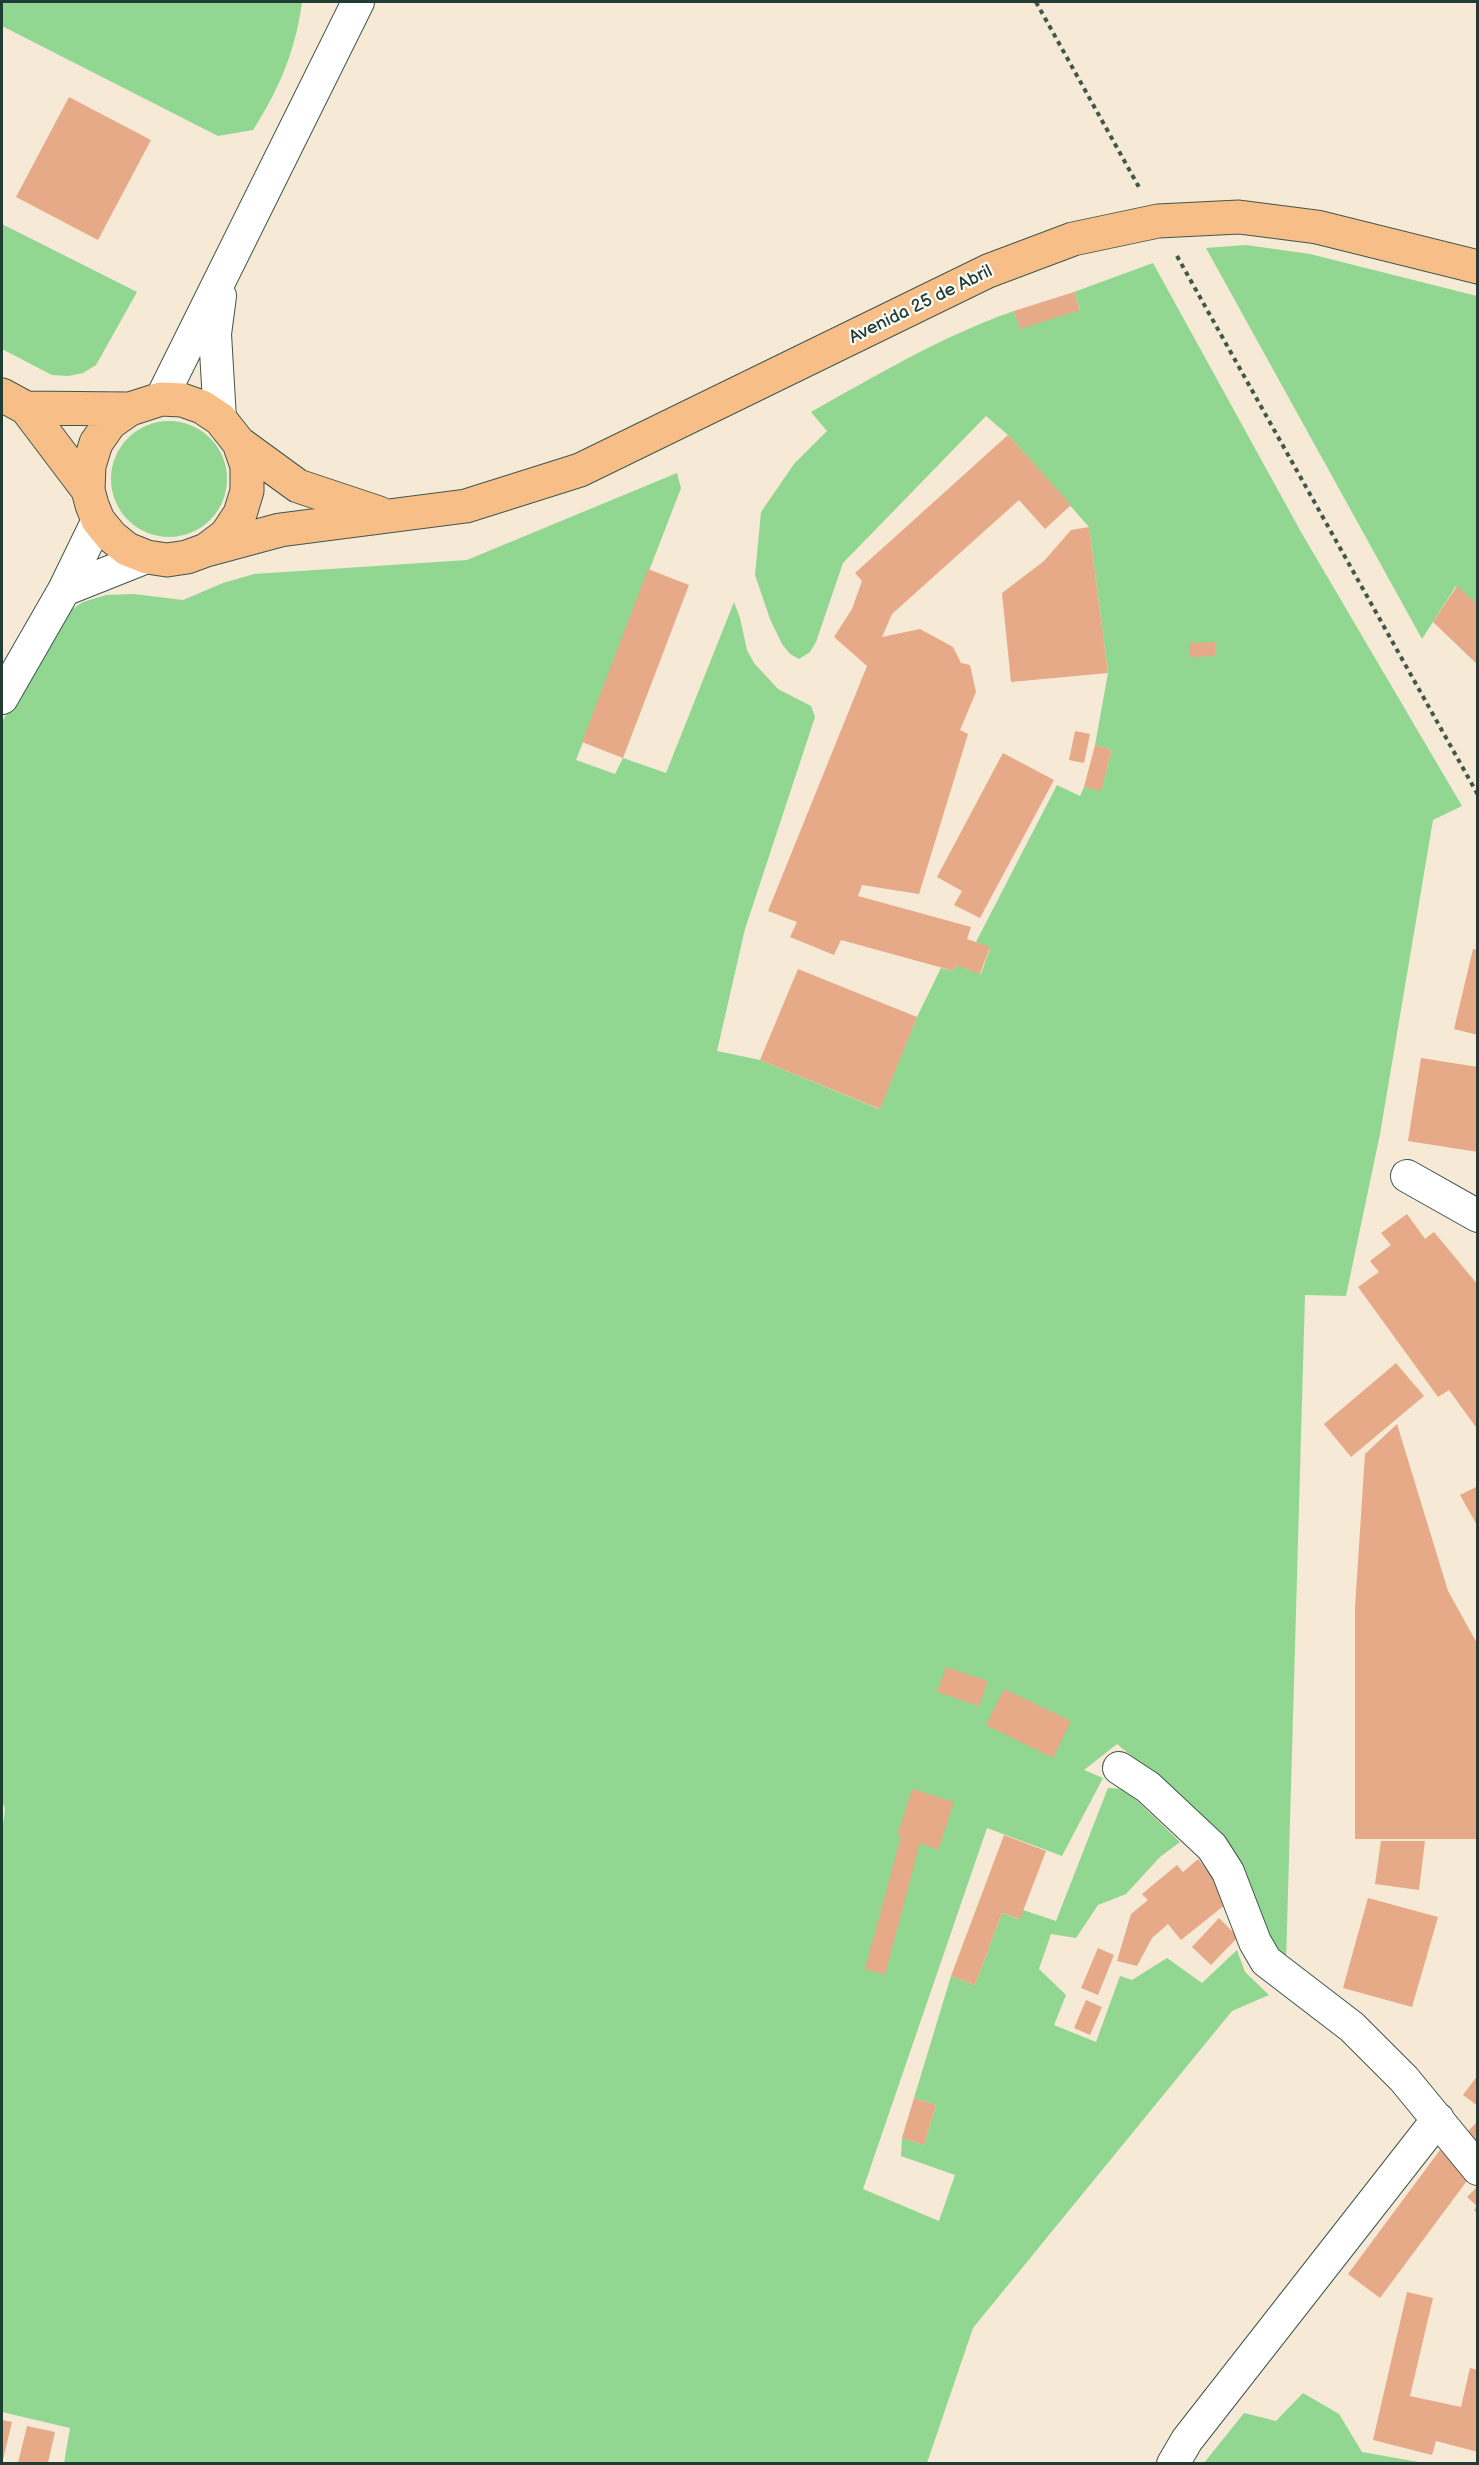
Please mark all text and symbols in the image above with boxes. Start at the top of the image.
street label: Avenida 25 de Abril [846,261,996,349]

